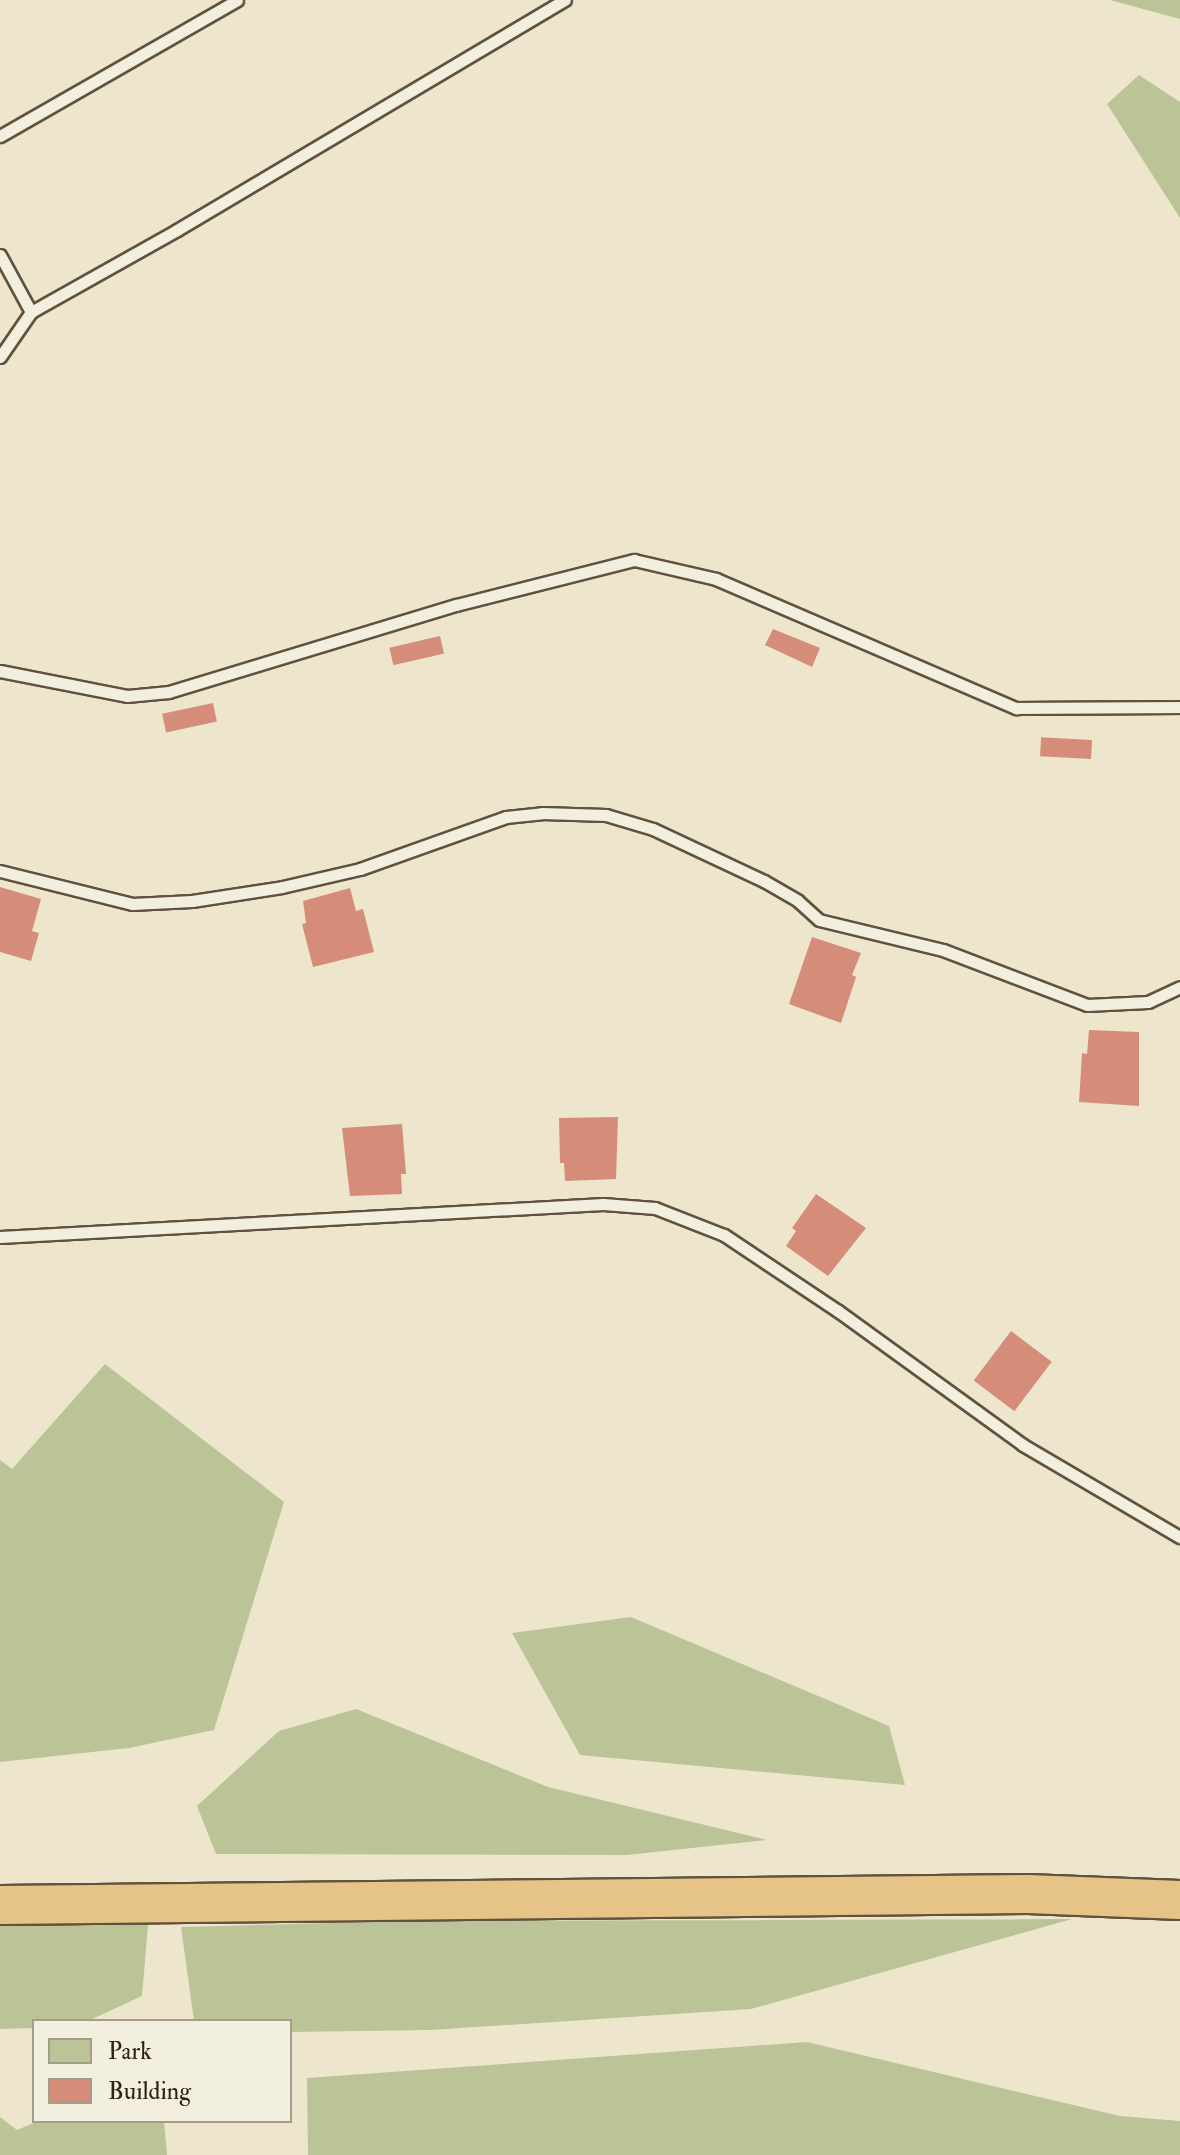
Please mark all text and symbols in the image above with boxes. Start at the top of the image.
legend [32,2019,292,2123]
text: Park [108,2036,152,2067]
text: Building [108,2076,191,2107]

